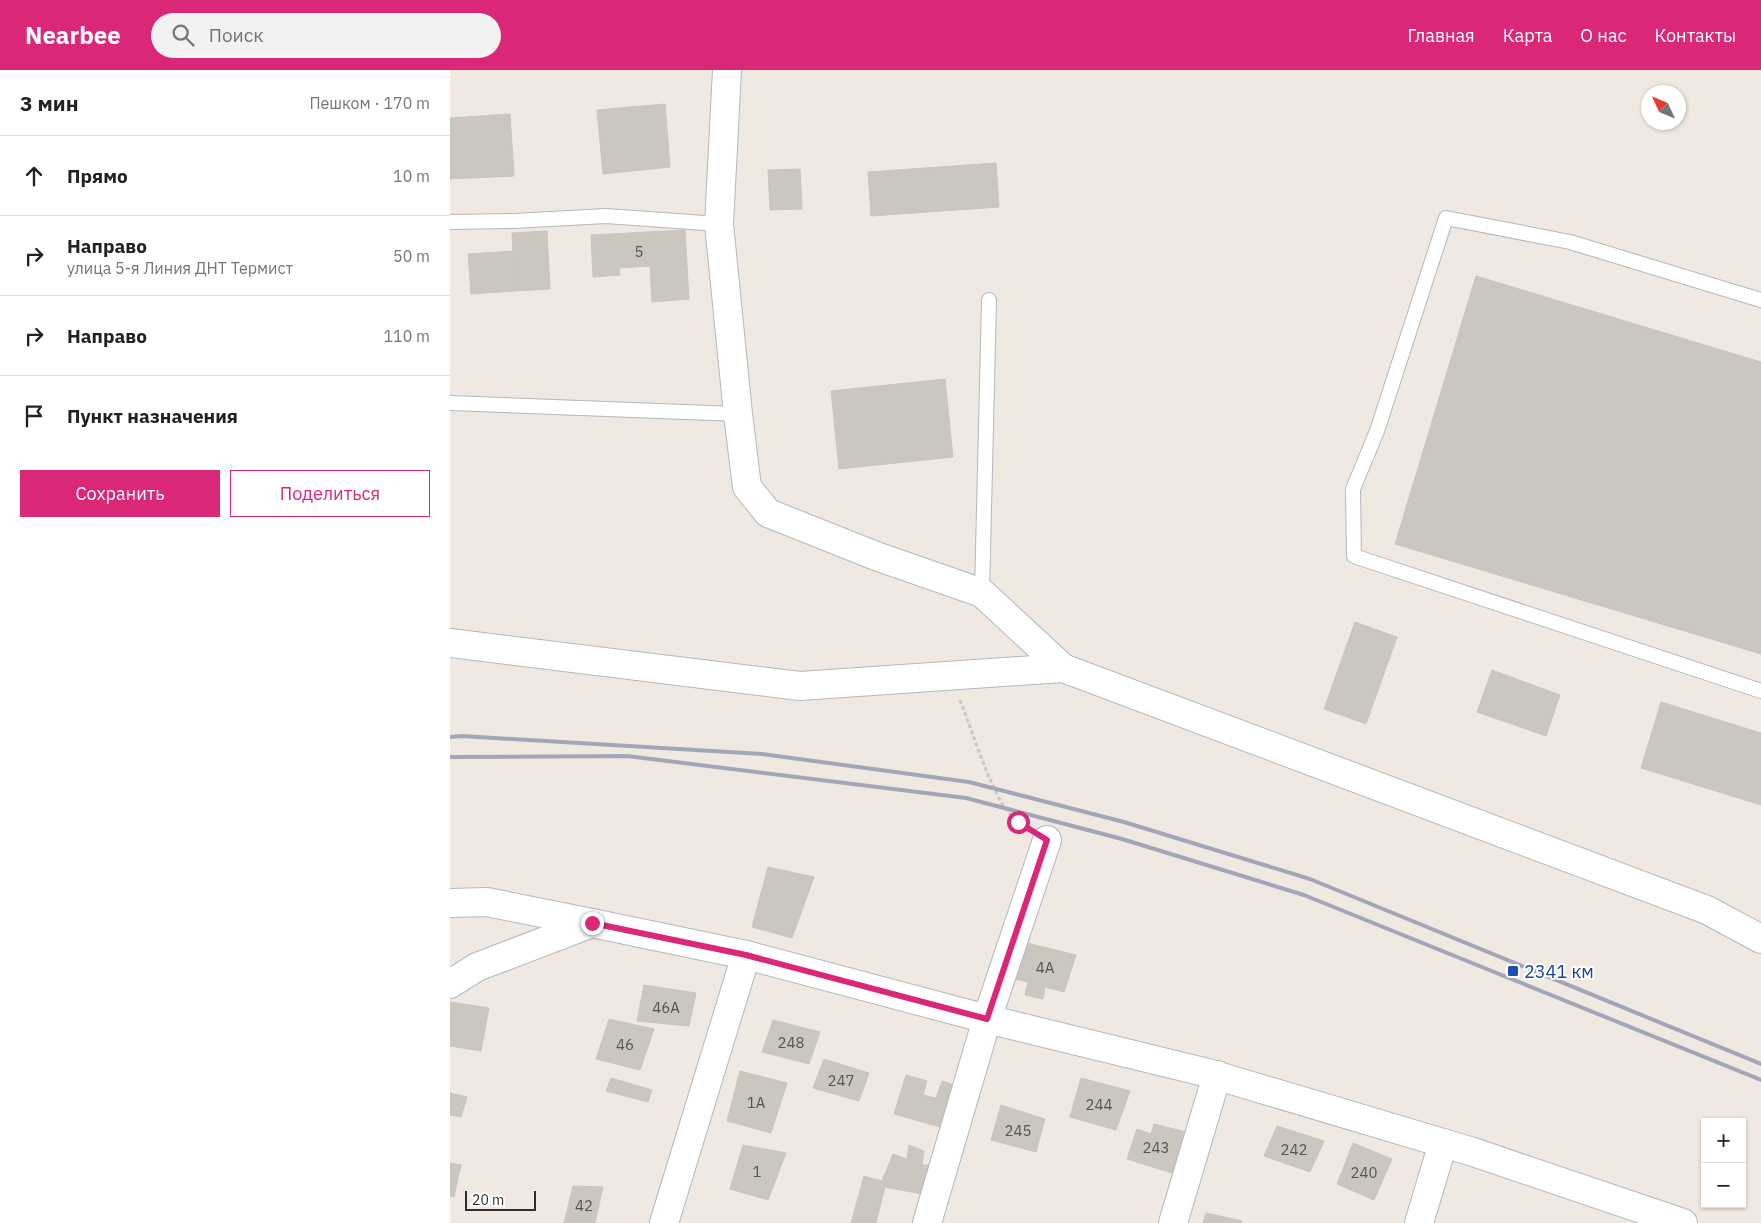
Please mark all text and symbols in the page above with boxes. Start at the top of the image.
search box [151,13,501,58]
text: Nearbee [25,19,121,51]
icon: search [169,21,197,49]
text: Поиск [209,23,264,47]
text: Главная [1407,24,1475,47]
text: Карта [1503,24,1552,47]
text: О нас [1580,24,1627,47]
text: Контакты [1655,24,1736,47]
north arrow [1641,85,1686,130]
text: 3 мин [20,89,79,117]
text: Пешком · 170 m [309,93,430,113]
icon: ahead [20,162,48,190]
text: Прямо [67,164,128,188]
text: 10 m [393,166,430,186]
text: Направо [67,234,147,258]
icon: right [20,242,48,270]
house number: 5 [634,242,644,261]
text: 50 m [393,246,430,266]
text: улица 5-я Линия ДНТ Термист [67,258,293,278]
icon: right [20,322,48,350]
text: Направо [67,324,147,348]
text: 110 m [383,326,430,346]
icon: arrive [20,402,48,430]
text: Пункт назначения [67,404,238,428]
button: Сохранить [20,470,220,517]
button: Поделиться [230,470,430,517]
route start [1007,811,1030,834]
route end [581,912,604,935]
house number: 4А [1036,958,1055,977]
place label: 2341 км [1524,960,1594,983]
marker: 2341 км [1506,964,1520,978]
house number: 46А [652,998,680,1017]
house number: 248 [777,1033,805,1052]
house number: 46 [616,1035,634,1054]
house number: 247 [827,1071,855,1090]
house number: 1А [747,1093,766,1112]
house number: 244 [1085,1095,1113,1114]
map controls [1701,1118,1746,1208]
button: + [1701,1118,1746,1163]
house number: 245 [1004,1121,1032,1140]
house number: 243 [1142,1138,1170,1157]
house number: 242 [1280,1140,1308,1159]
house number: 1 [752,1162,762,1181]
house number: 240 [1350,1163,1378,1182]
button: − [1701,1163,1746,1208]
scale bar [465,1188,536,1211]
text: 20 m [472,1191,504,1209]
house number: 42 [575,1196,593,1215]

